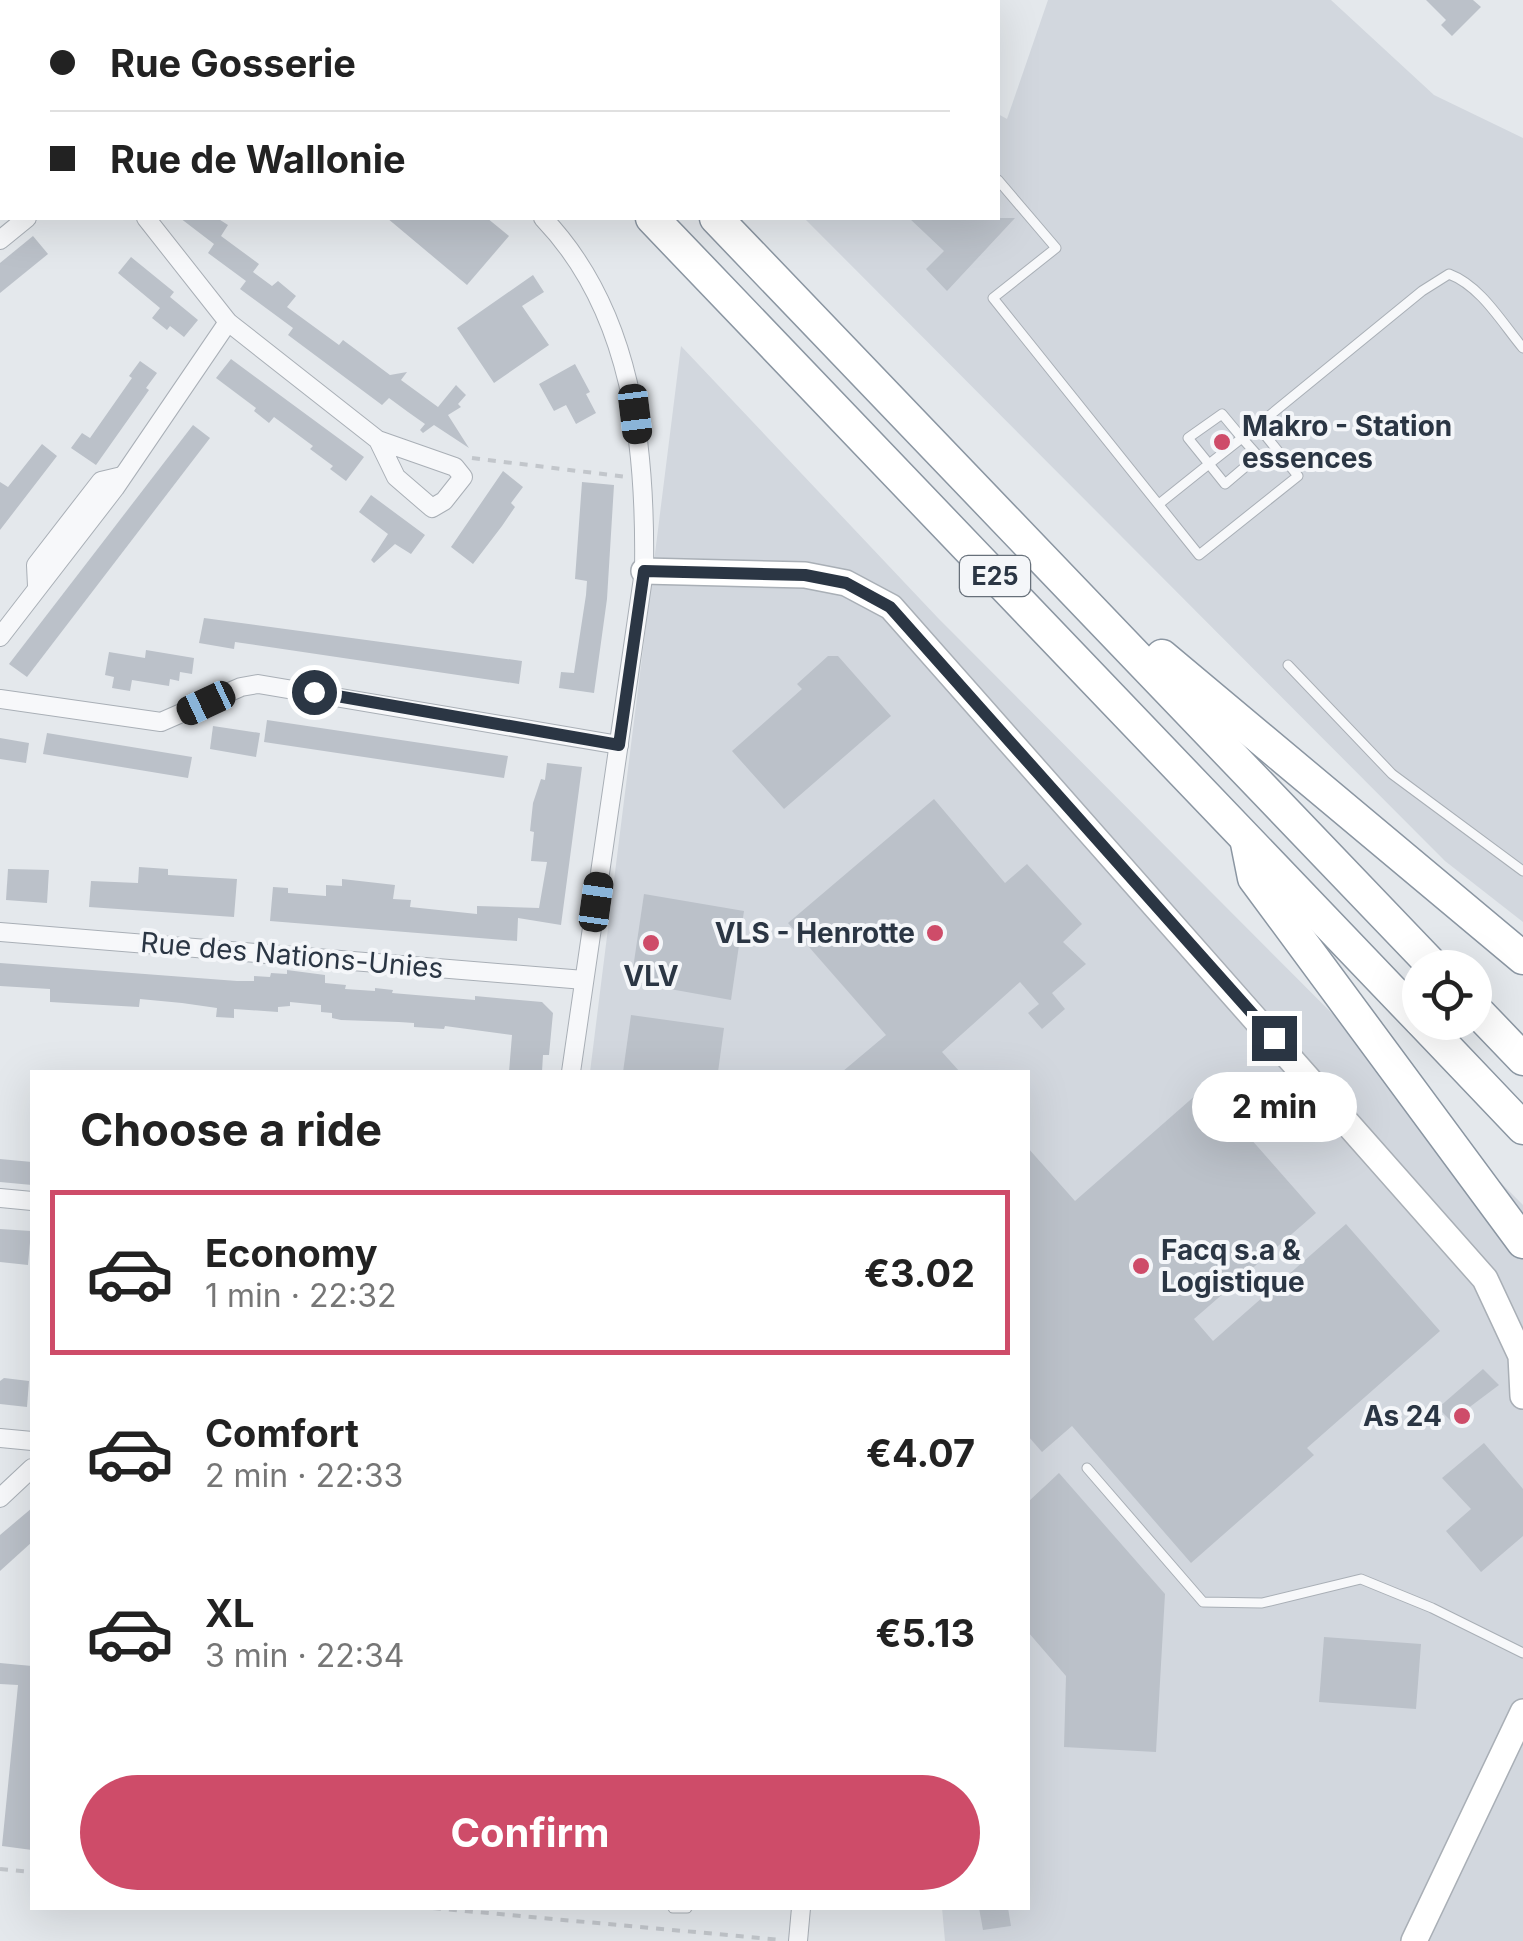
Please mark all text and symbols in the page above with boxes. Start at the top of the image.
text: Rue Gosserie [110,40,356,86]
text: Rue de Wallonie [110,136,406,182]
car [616,382,654,446]
place label: Makro - Station essences [1242,409,1452,475]
marker: Makro - Station essences [1211,431,1233,453]
road number: E25 [960,556,1030,596]
route start [292,670,337,715]
car [172,677,240,729]
car [577,870,615,934]
place label: VLS - Henrotte [715,916,915,950]
marker: VLS - Henrotte [924,922,946,944]
street label: Rue des Nations-Unies [139,925,445,985]
marker: VLV [640,932,662,954]
map controls [1402,950,1492,1040]
button: locate [1402,950,1492,1040]
place label: VLV [623,959,679,993]
route end [1252,1016,1297,1061]
callout: 2 min [1192,1073,1356,1143]
text: 2 min [1232,1087,1317,1126]
text: Choose a ride [80,1102,382,1157]
icon: car [85,1228,175,1318]
text: Economy [205,1230,378,1276]
place label: Facq s.a & Logistique [1161,1233,1305,1299]
text: €3.02 [864,1250,975,1296]
marker: Facq s.a & Logistique [1130,1255,1152,1277]
text: 1 min · 22:32 [205,1276,396,1315]
place label: As 24 [1363,1399,1442,1433]
marker: As 24 [1451,1405,1473,1427]
icon: car [85,1408,175,1498]
text: Comfort [205,1410,359,1456]
text: €4.07 [866,1430,975,1476]
text: 2 min · 22:33 [205,1456,403,1495]
icon: car [85,1588,175,1678]
text: XL [205,1590,255,1636]
text: €5.13 [875,1610,975,1656]
text: 3 min · 22:34 [205,1636,404,1675]
button: Confirm [80,1775,980,1890]

